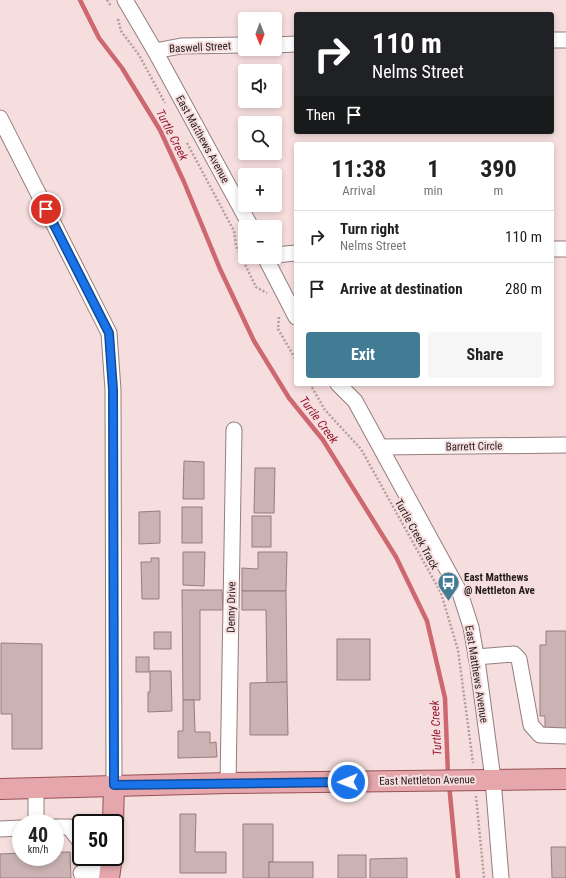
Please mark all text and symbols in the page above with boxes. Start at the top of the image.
north arrow [238,12,282,56]
map controls [238,12,282,264]
text: 110 m [372,27,442,60]
icon: right [306,28,358,80]
street label: Baswell Street [169,39,231,56]
text: Nelms Street [372,61,464,82]
button: sound [238,64,282,108]
street label: East Matthews Avenue [173,93,232,185]
icon: arrive [343,104,365,126]
text: Then [306,106,335,124]
water label: Turtle Creek [153,107,191,164]
button: search [238,116,282,160]
text: 11:38 [331,155,386,183]
text: 1 [427,155,439,183]
text: 390 [480,155,517,183]
button: + [238,168,282,212]
text: Arrival [342,183,375,198]
text: min [424,183,443,198]
text: m [494,183,503,198]
pin [29,192,63,226]
icon: arrive [35,198,57,220]
button: − [238,220,282,264]
text: Turn right [340,220,399,238]
icon: right [306,226,328,248]
text: 110 m [505,228,542,246]
text: Nelms Street [340,238,406,253]
icon: arrive [306,278,328,300]
text: Arrive at destination [340,280,463,298]
text: 280 m [505,280,542,298]
button: Exit [306,332,420,378]
button: Share [428,332,542,378]
water label: Turtle Creek [297,394,342,447]
street label: Barrett Circle [445,440,503,453]
street label: Turtle Creek Track [392,497,441,572]
bus stop icon: East Matthews @ Nettleton Ave [436,570,462,603]
place label: East Matthews @ Nettleton Ave [464,571,535,597]
street label: Denny Drive [225,581,238,633]
street label: East Matthews Avenue [462,624,491,724]
water label: Turtle Creek [428,699,444,756]
position arrow [327,761,369,803]
street label: East Nettleton Avenue [379,773,475,788]
speed limit sign: 50 [72,814,124,866]
text: 40 [28,823,48,847]
text: km/h [28,844,48,855]

